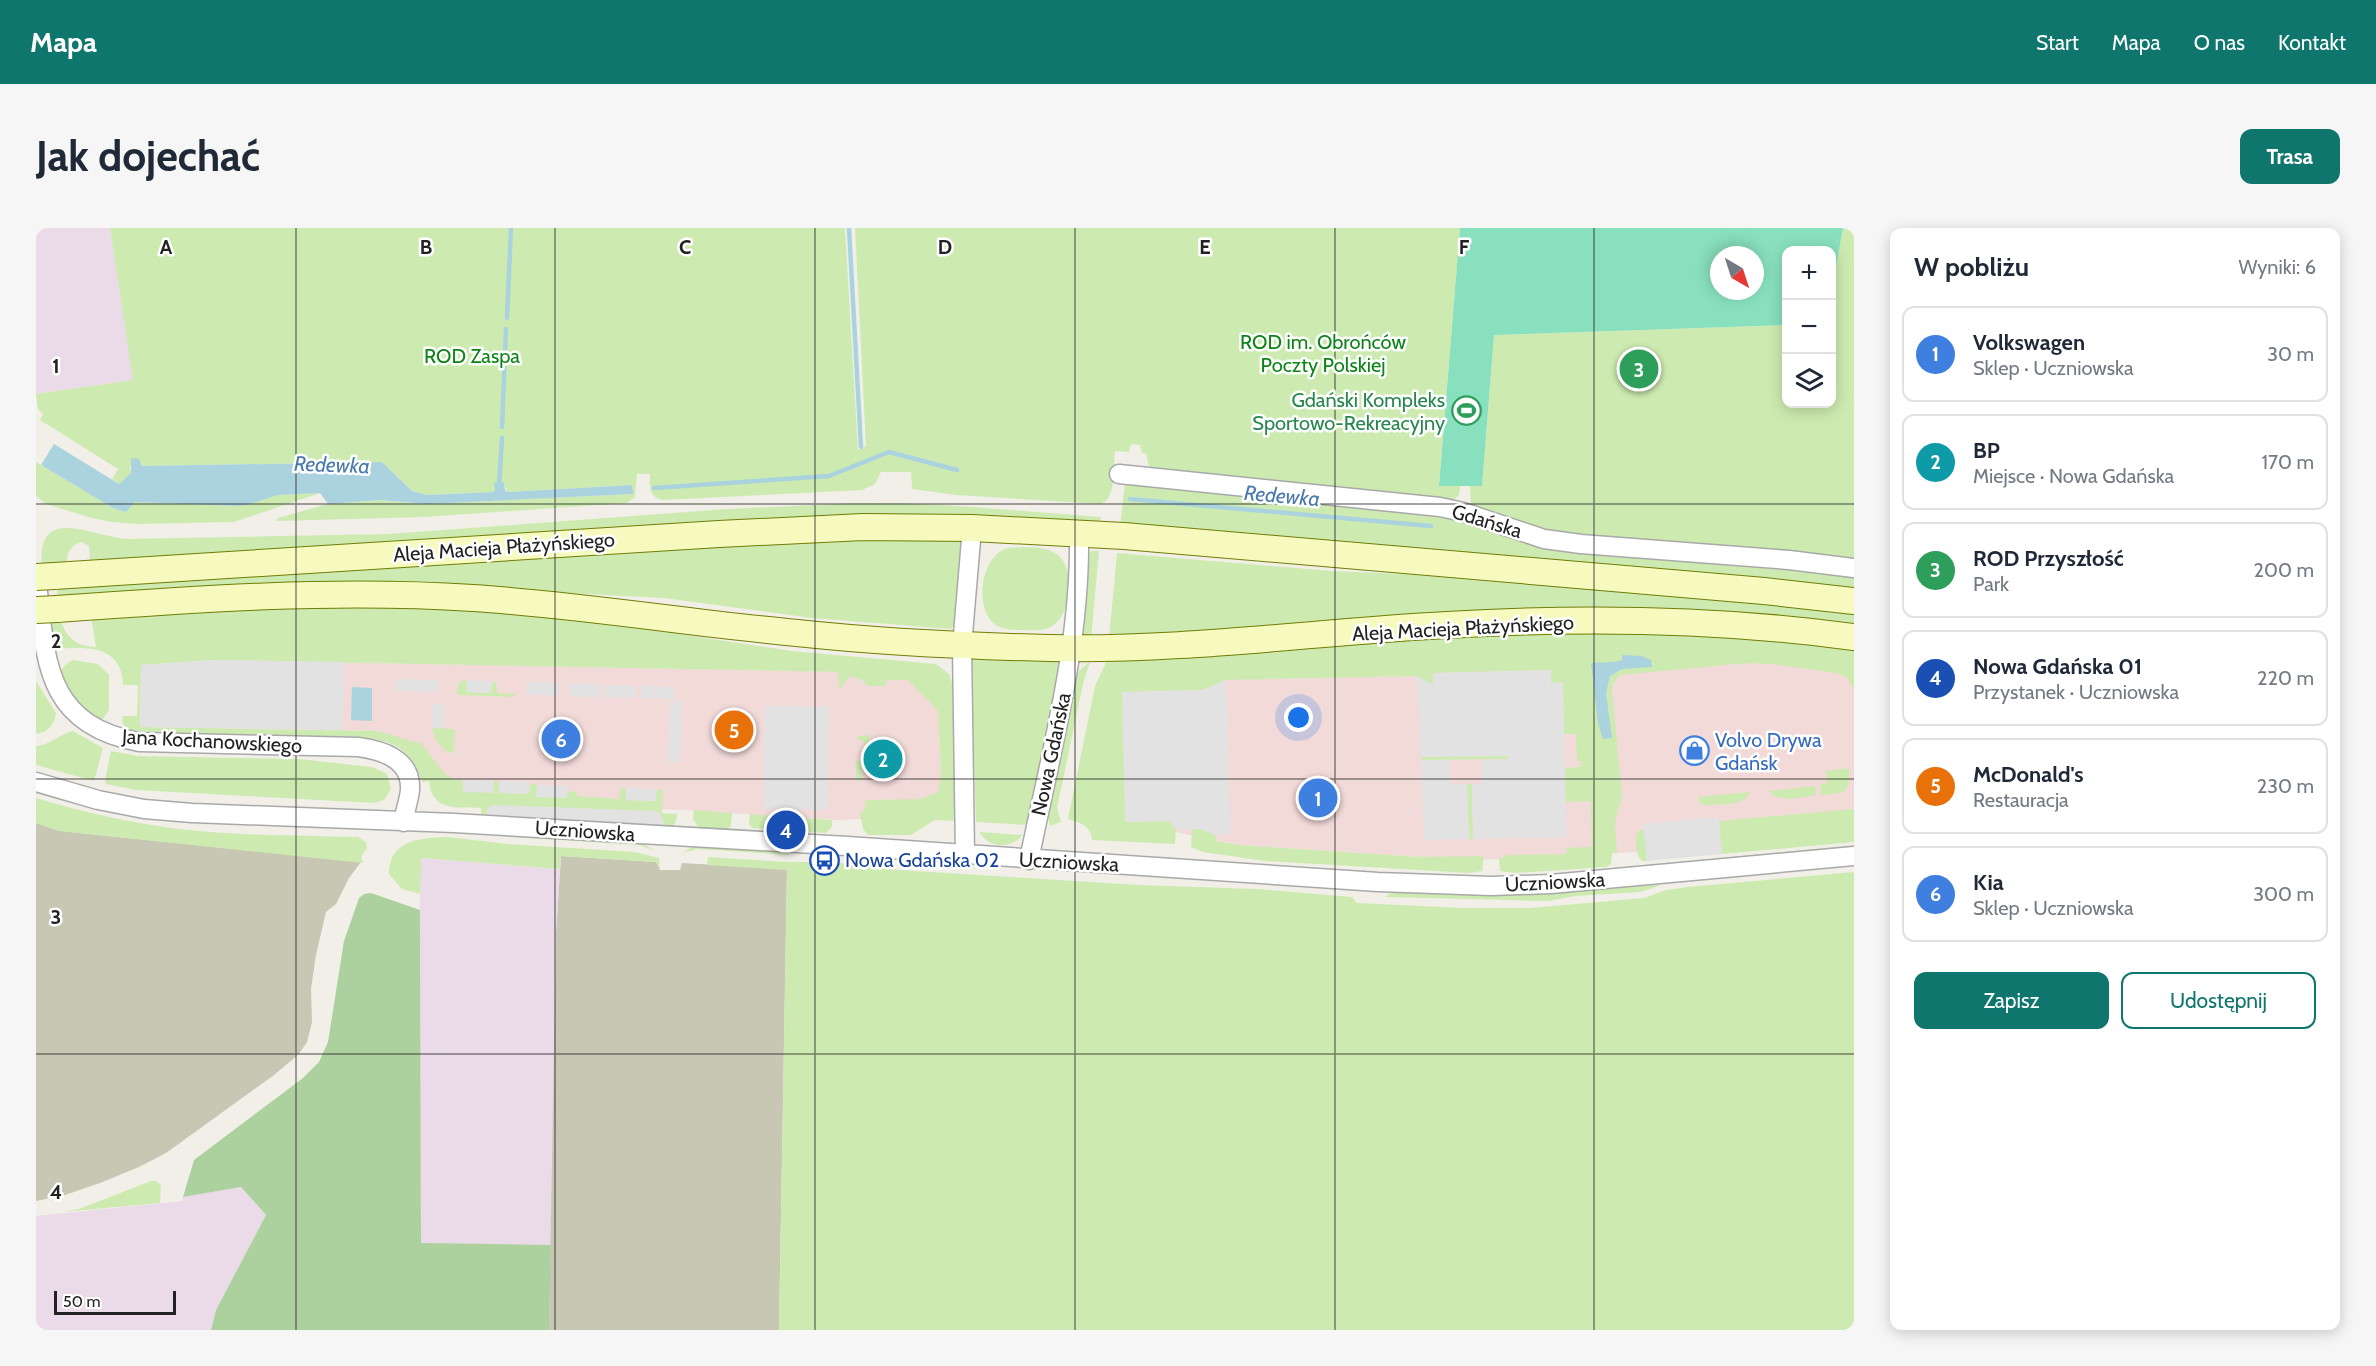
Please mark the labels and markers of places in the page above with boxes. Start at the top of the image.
pin: 3 [1620,346,1658,392]
place label: Gdański Kompleks Sportowo-Rekreacyjny [1252,388,1445,435]
sports icon: Gdański Kompleks Sportowo-Rekreacyjny [1450,395,1482,427]
pin: 5 [714,708,754,752]
pin: 6 [542,716,580,762]
place label: Volvo Drywa Gdańsk [1715,728,1822,775]
shop icon: Volvo Drywa Gdańsk [1678,735,1710,767]
pin: 2 [864,736,902,782]
pin: 1 [1298,776,1338,820]
pin: 4 [766,808,806,852]
bus stop icon: Nowa Gdańska 02 [808,844,840,876]
place label: Nowa Gdańska 02 [845,848,999,872]

